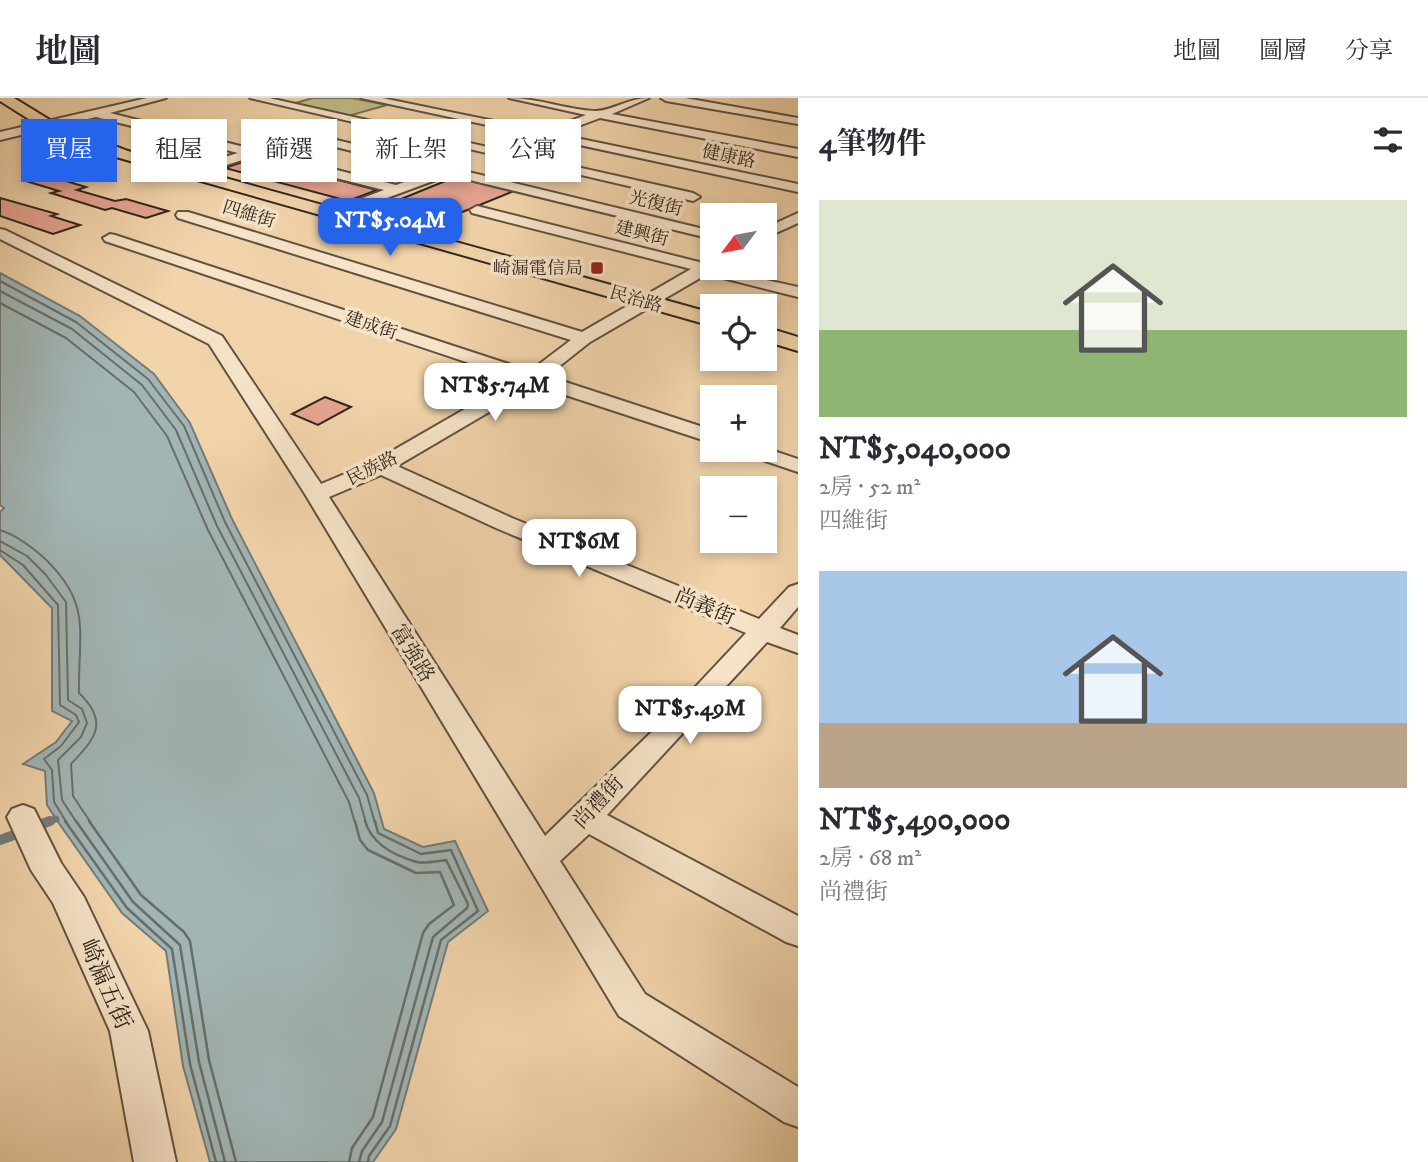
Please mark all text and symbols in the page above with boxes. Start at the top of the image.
text: 地圖 [35,32,101,73]
text: 地圖 [1173,36,1221,66]
text: 圖層 [1259,36,1307,66]
text: 分享 [1345,36,1393,66]
chip: 買屋 [21,119,117,182]
chip: 租屋 [131,119,227,182]
chip: 篩選 [241,119,337,182]
chip: 新上架 [351,119,471,182]
chip: 公寓 [485,119,581,182]
icon: filters [1369,121,1407,159]
text: 4筆物件 [819,126,926,163]
street label: 健康路 [700,141,757,173]
street label: 光復街 [627,187,685,221]
street label: 四維街 [220,197,278,233]
pin: NT$5.04M [318,198,462,258]
north arrow [700,203,777,280]
map controls [700,203,777,553]
text: NT$5.04M [334,206,446,235]
street label: 建興街 [613,217,671,251]
icon: home [1050,245,1176,371]
place label: 崎漏電信局 [493,258,583,280]
marker: 崎漏電信局 [589,260,605,276]
street label: 民治路 [607,282,665,318]
button: locate [700,294,777,371]
street label: 建成街 [342,307,400,345]
pin: NT$5.74M [423,364,567,423]
text: NT$5.74M [440,371,550,400]
button: + [700,385,777,462]
text: NT$5,040,000 [819,431,1011,468]
street label: 民族路 [343,447,402,491]
text: 2房 · 52 m² [819,473,920,502]
button: − [700,476,777,553]
text: 四維街 [819,507,888,536]
pin: NT$6M [530,519,628,579]
text: NT$6M [538,527,620,556]
street label: 尚義街 [671,583,739,631]
icon: home [1050,616,1176,742]
street label: 富強路 [385,620,440,687]
pin: NT$5.49M [618,686,762,746]
text: NT$5.49M [634,694,746,723]
street label: 尚禮街 [568,771,630,835]
text: NT$5,490,000 [819,802,1010,839]
text: 2房 · 68 m² [819,844,921,873]
text: 尚禮街 [819,878,888,907]
street label: 崎漏五街 [72,934,138,1034]

